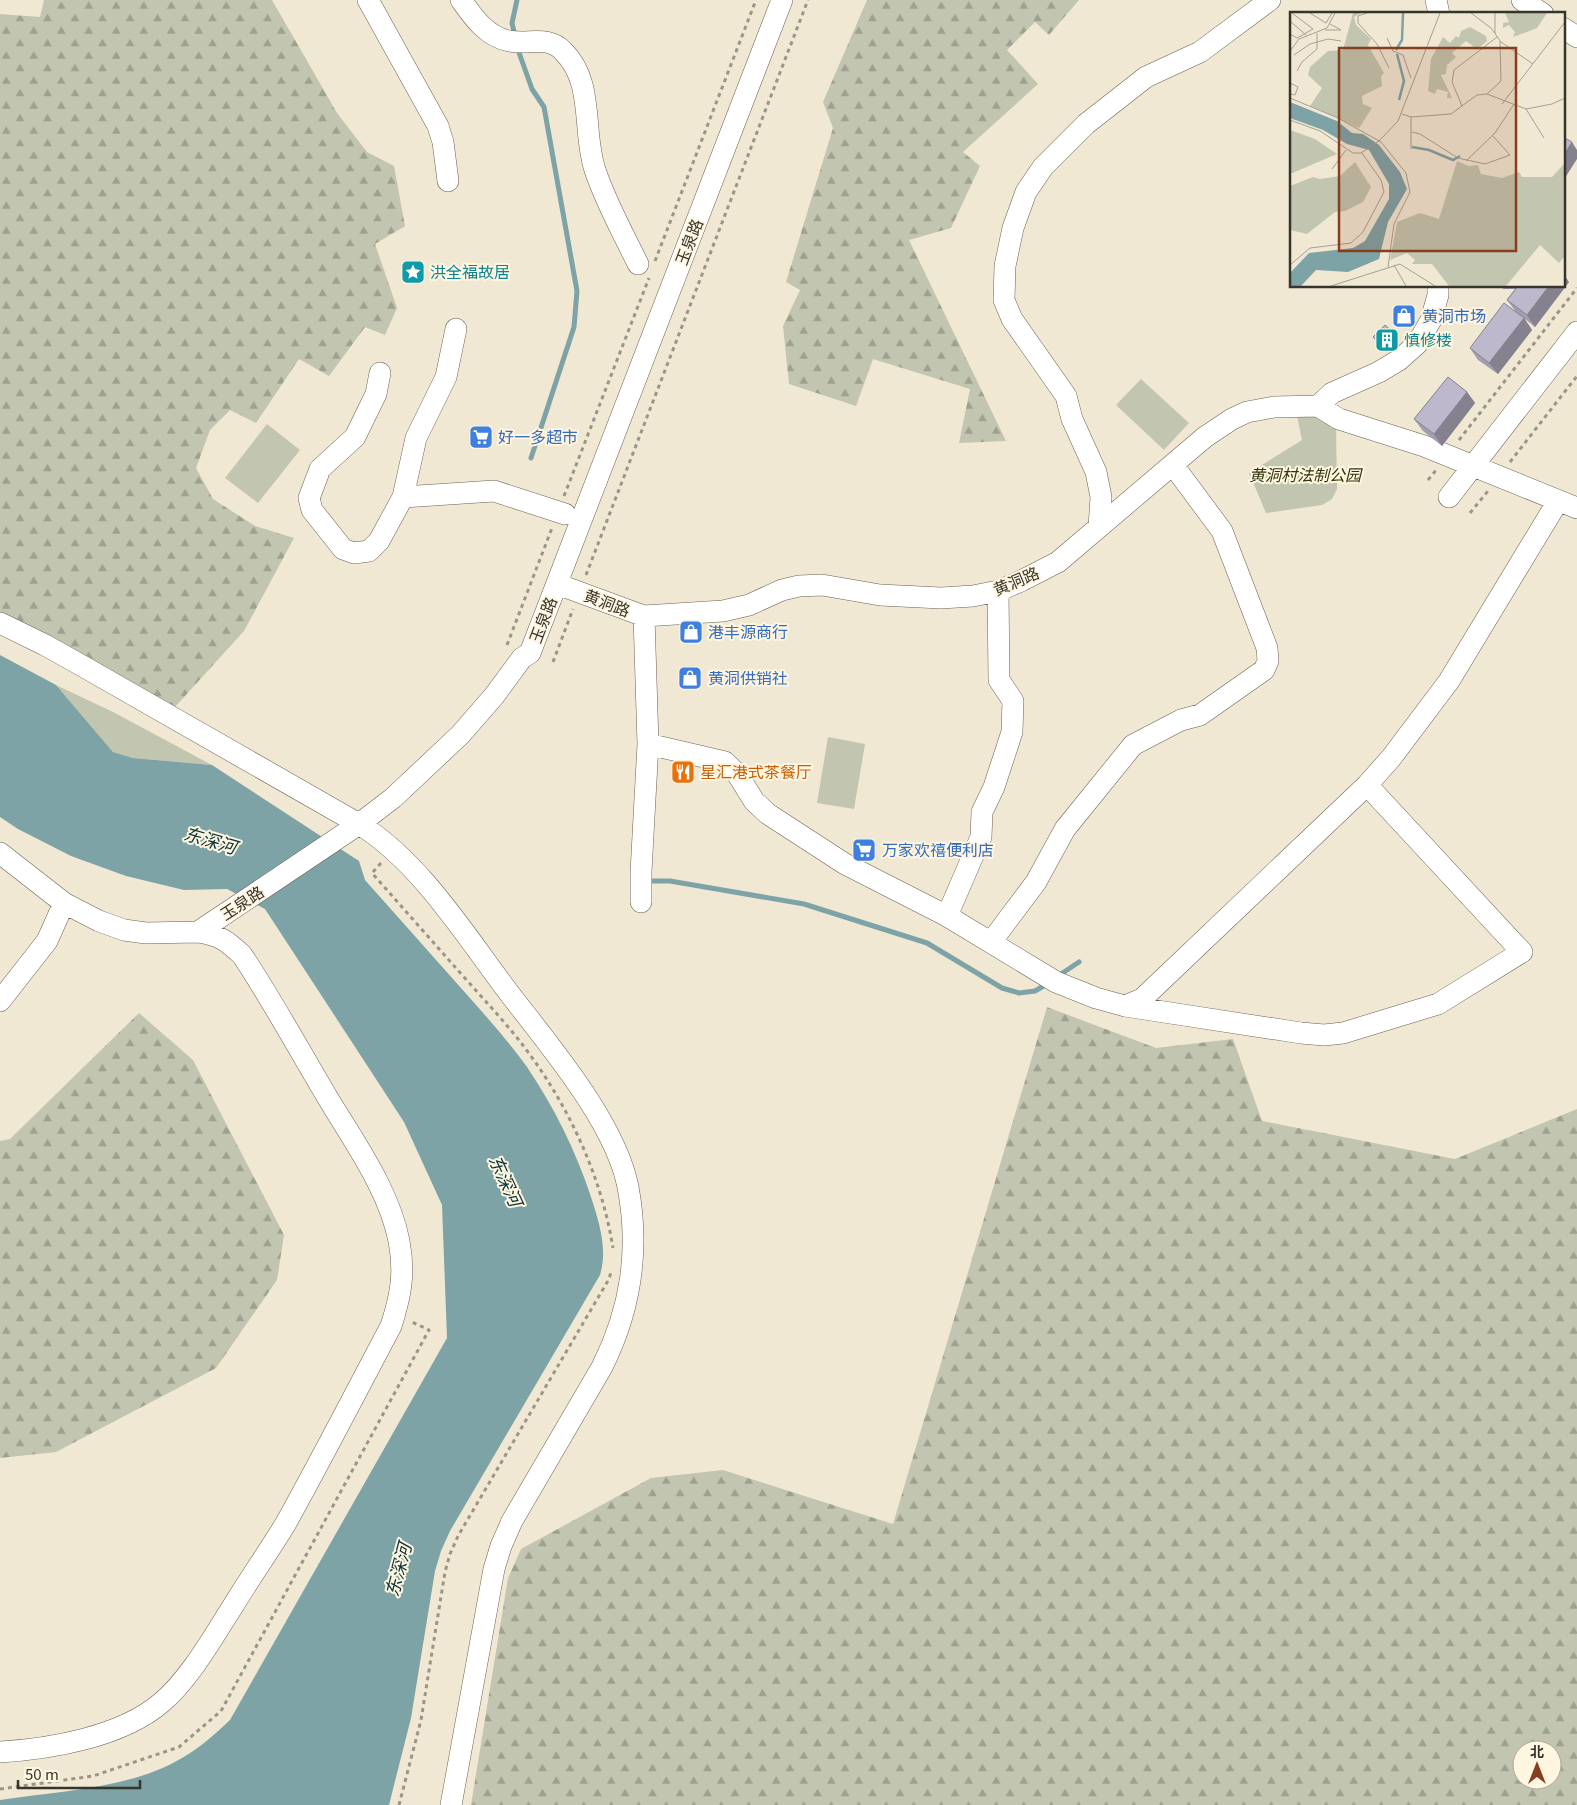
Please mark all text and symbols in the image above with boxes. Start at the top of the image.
inset map [1290,12,1564,288]
street label: 玉泉路 [668,215,708,268]
place icon: 洪全福故居 [400,259,426,285]
place label: 洪全福故居 [430,259,510,283]
shop icon: 黄洞市场 [1391,303,1417,329]
place label: 黄洞市场 [1422,303,1486,327]
building icon: 慎修楼 [1374,327,1400,353]
place label: 慎修楼 [1404,327,1452,351]
supermarket icon: 好一多超市 [468,424,494,450]
place label: 好一多超市 [498,424,578,448]
park label: 黄洞村法制公园 [1249,462,1363,486]
street label: 黄洞路 [989,560,1042,601]
street label: 黄洞路 [581,582,634,622]
street label: 玉泉路 [522,593,562,646]
shop icon: 港丰源商行 [678,619,704,645]
place label: 港丰源商行 [708,619,788,643]
shop icon: 黄洞供销社 [677,665,703,691]
place label: 黄洞供销社 [708,665,788,689]
restaurant icon: 星汇港式茶餐厅 [670,759,696,785]
place label: 星汇港式茶餐厅 [700,759,812,783]
water label: 东深河 [181,819,243,860]
supermarket icon: 万家欢禧便利店 [851,837,877,863]
place label: 万家欢禧便利店 [882,837,994,861]
street label: 玉泉路 [215,879,268,925]
water label: 东深河 [484,1150,531,1213]
water label: 东深河 [378,1537,417,1599]
north arrow [1512,1740,1562,1790]
text: 北 [1530,1741,1544,1761]
scale bar [18,1758,140,1790]
text: 50 m [25,1763,59,1784]

